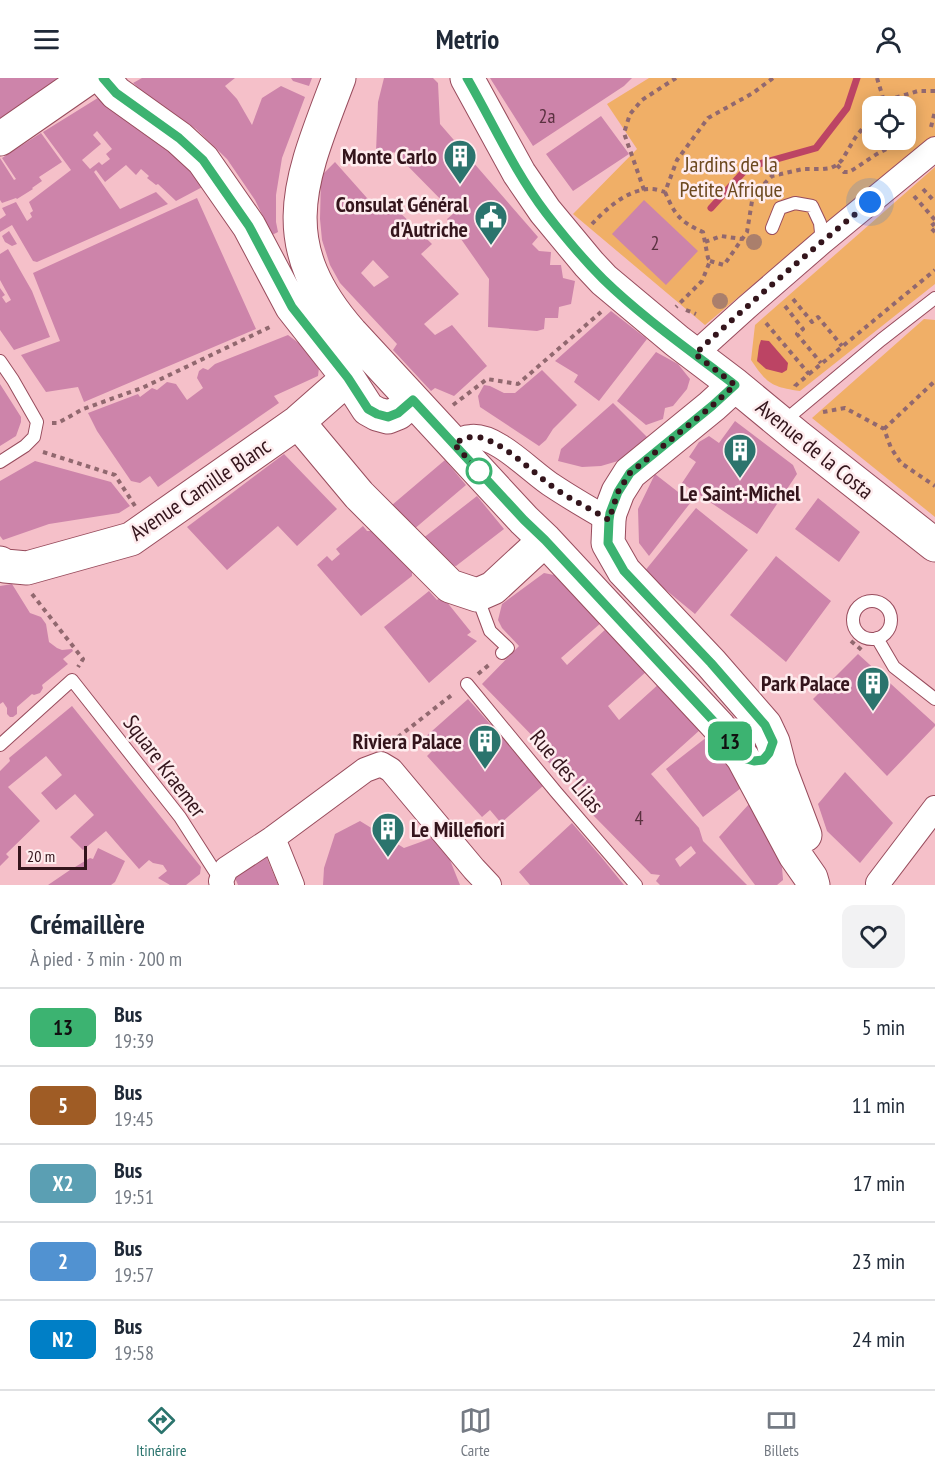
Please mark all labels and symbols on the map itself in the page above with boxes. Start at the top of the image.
house number: 2a [539,103,556,129]
building icon: Monte Carlo [442,138,478,185]
place label: Monte Carlo [342,142,437,170]
park label: Jardins de la Petite Afrique [679,150,783,203]
your location [855,187,885,217]
place label: Consulat Général d'Autriche [336,190,469,243]
public building icon: Consulat Général d'Autriche [473,199,509,246]
house number: 2 [651,230,660,256]
street label: Avenue de la Costa [750,393,880,505]
street label: Avenue Camille Blanc [124,432,276,546]
building icon: Le Saint-Michel [722,432,758,479]
unlabelled marker [466,458,492,484]
place label: Le Saint-Michel [680,479,801,507]
building icon: Park Palace [855,665,891,712]
place label: Park Palace [761,669,850,697]
street label: Square Kraemer [117,709,213,823]
line badge: 13 [703,722,757,760]
building icon: Riviera Palace [467,723,503,770]
street label: Rue des Lilas [524,724,610,818]
place label: Riviera Palace [352,727,462,755]
house number: 4 [635,805,644,831]
building icon: Le Millefiori [370,811,406,858]
place label: Le Millefiori [411,815,505,843]
scale bar [18,843,87,870]

